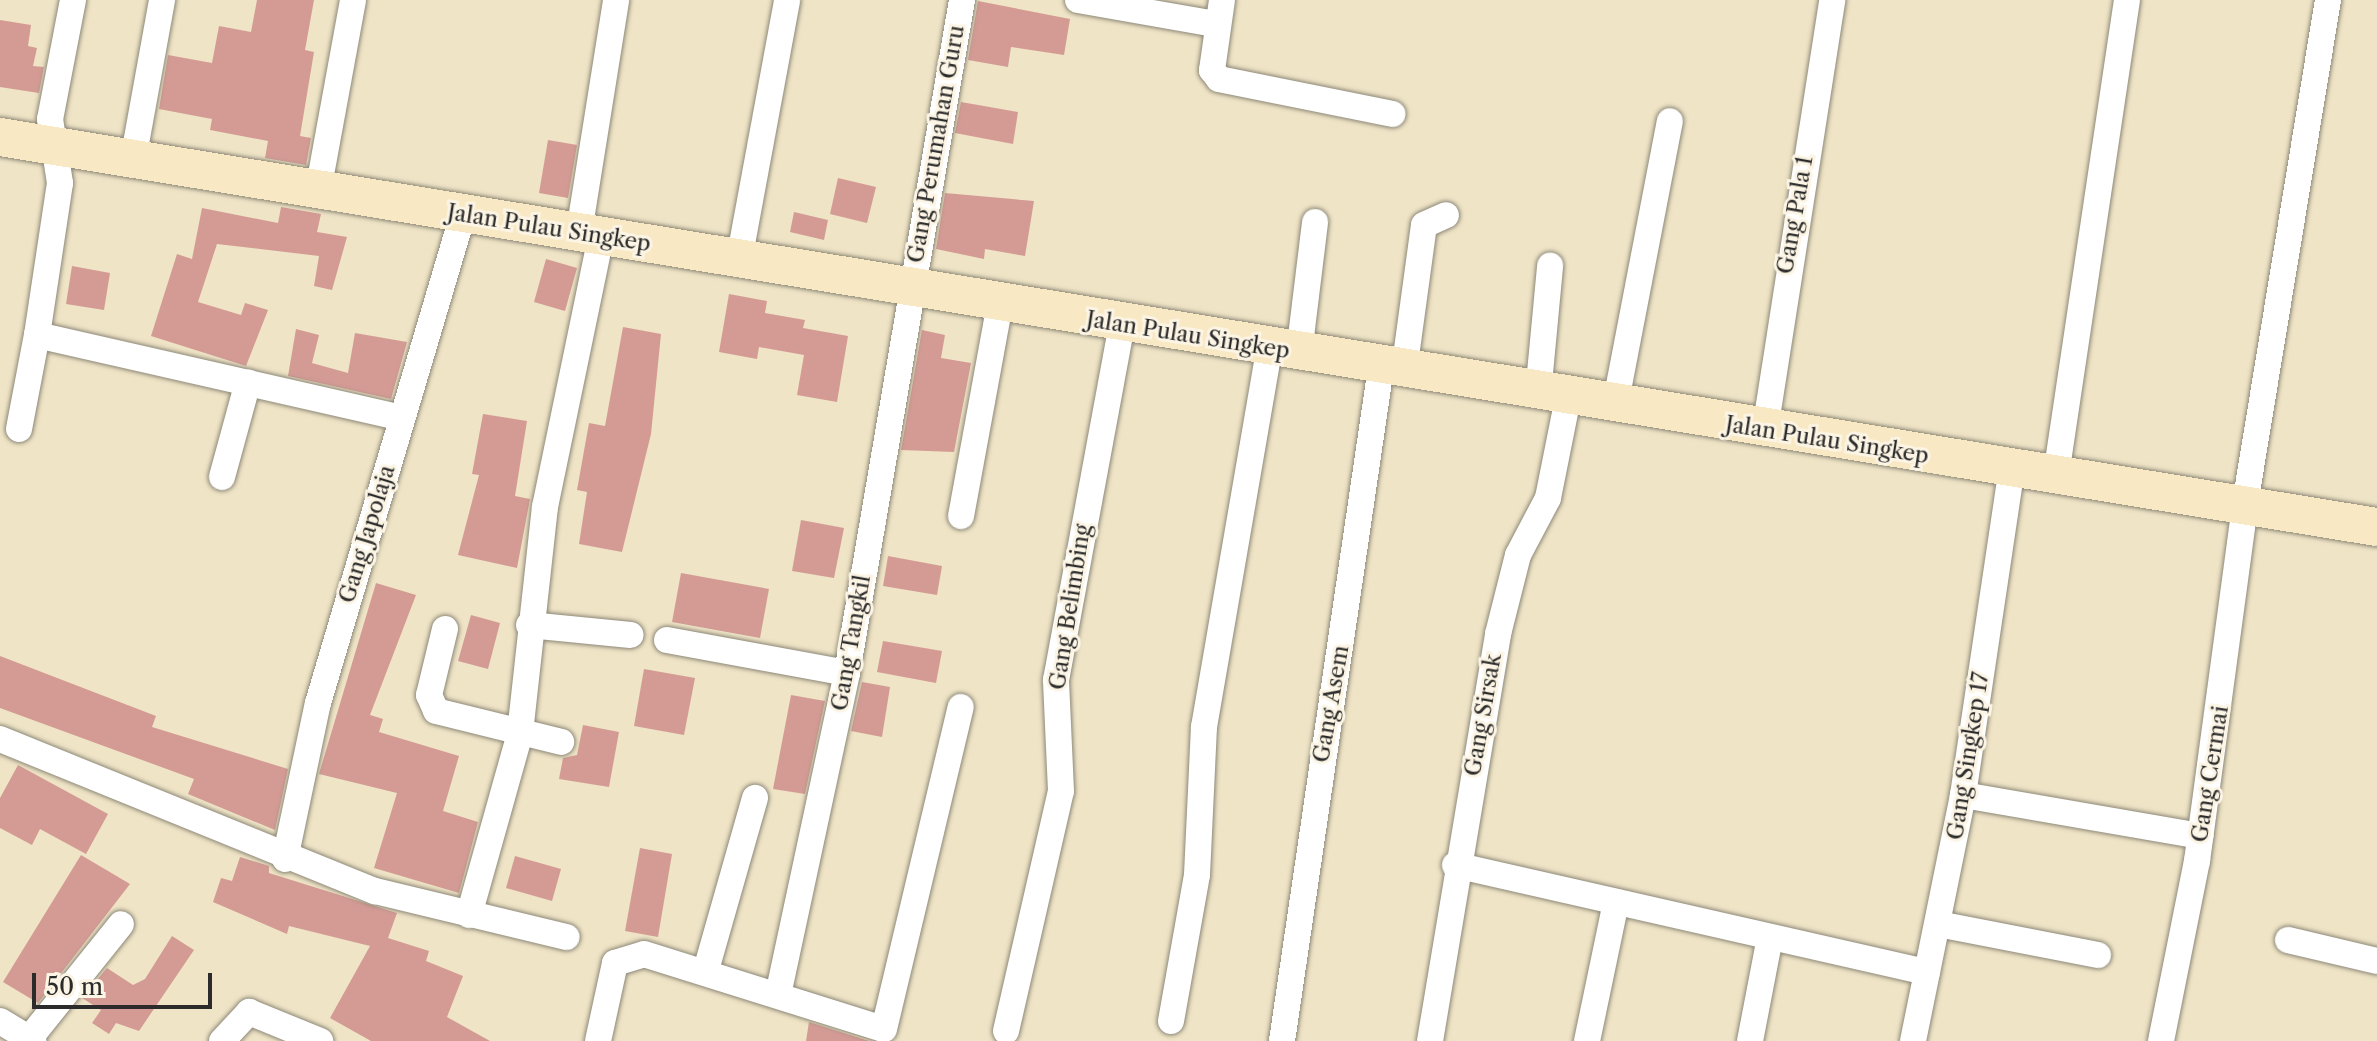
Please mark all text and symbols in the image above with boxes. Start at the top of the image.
street label: Gang Perumahan Guru [902,23,970,265]
street label: Gang Pala 1 [1772,154,1818,276]
street label: Jalan Pulau Singkep [445,199,653,257]
street label: Jalan Pulau Singkep [1084,306,1292,364]
street label: Jalan Pulau Singkep [1723,411,1931,469]
street label: Gang Japolaja [334,462,400,606]
street label: Gang Belimbing [1044,522,1096,692]
street label: Gang Tangkil [826,573,876,713]
street label: Gang Asem [1308,643,1354,765]
street label: Gang Sirsak [1459,652,1507,778]
street label: Gang Singkep 17 [1942,670,1994,842]
street label: Gang Cermai [2186,704,2234,844]
scale bar [36,957,216,1007]
text: 50 m [46,972,103,1001]

